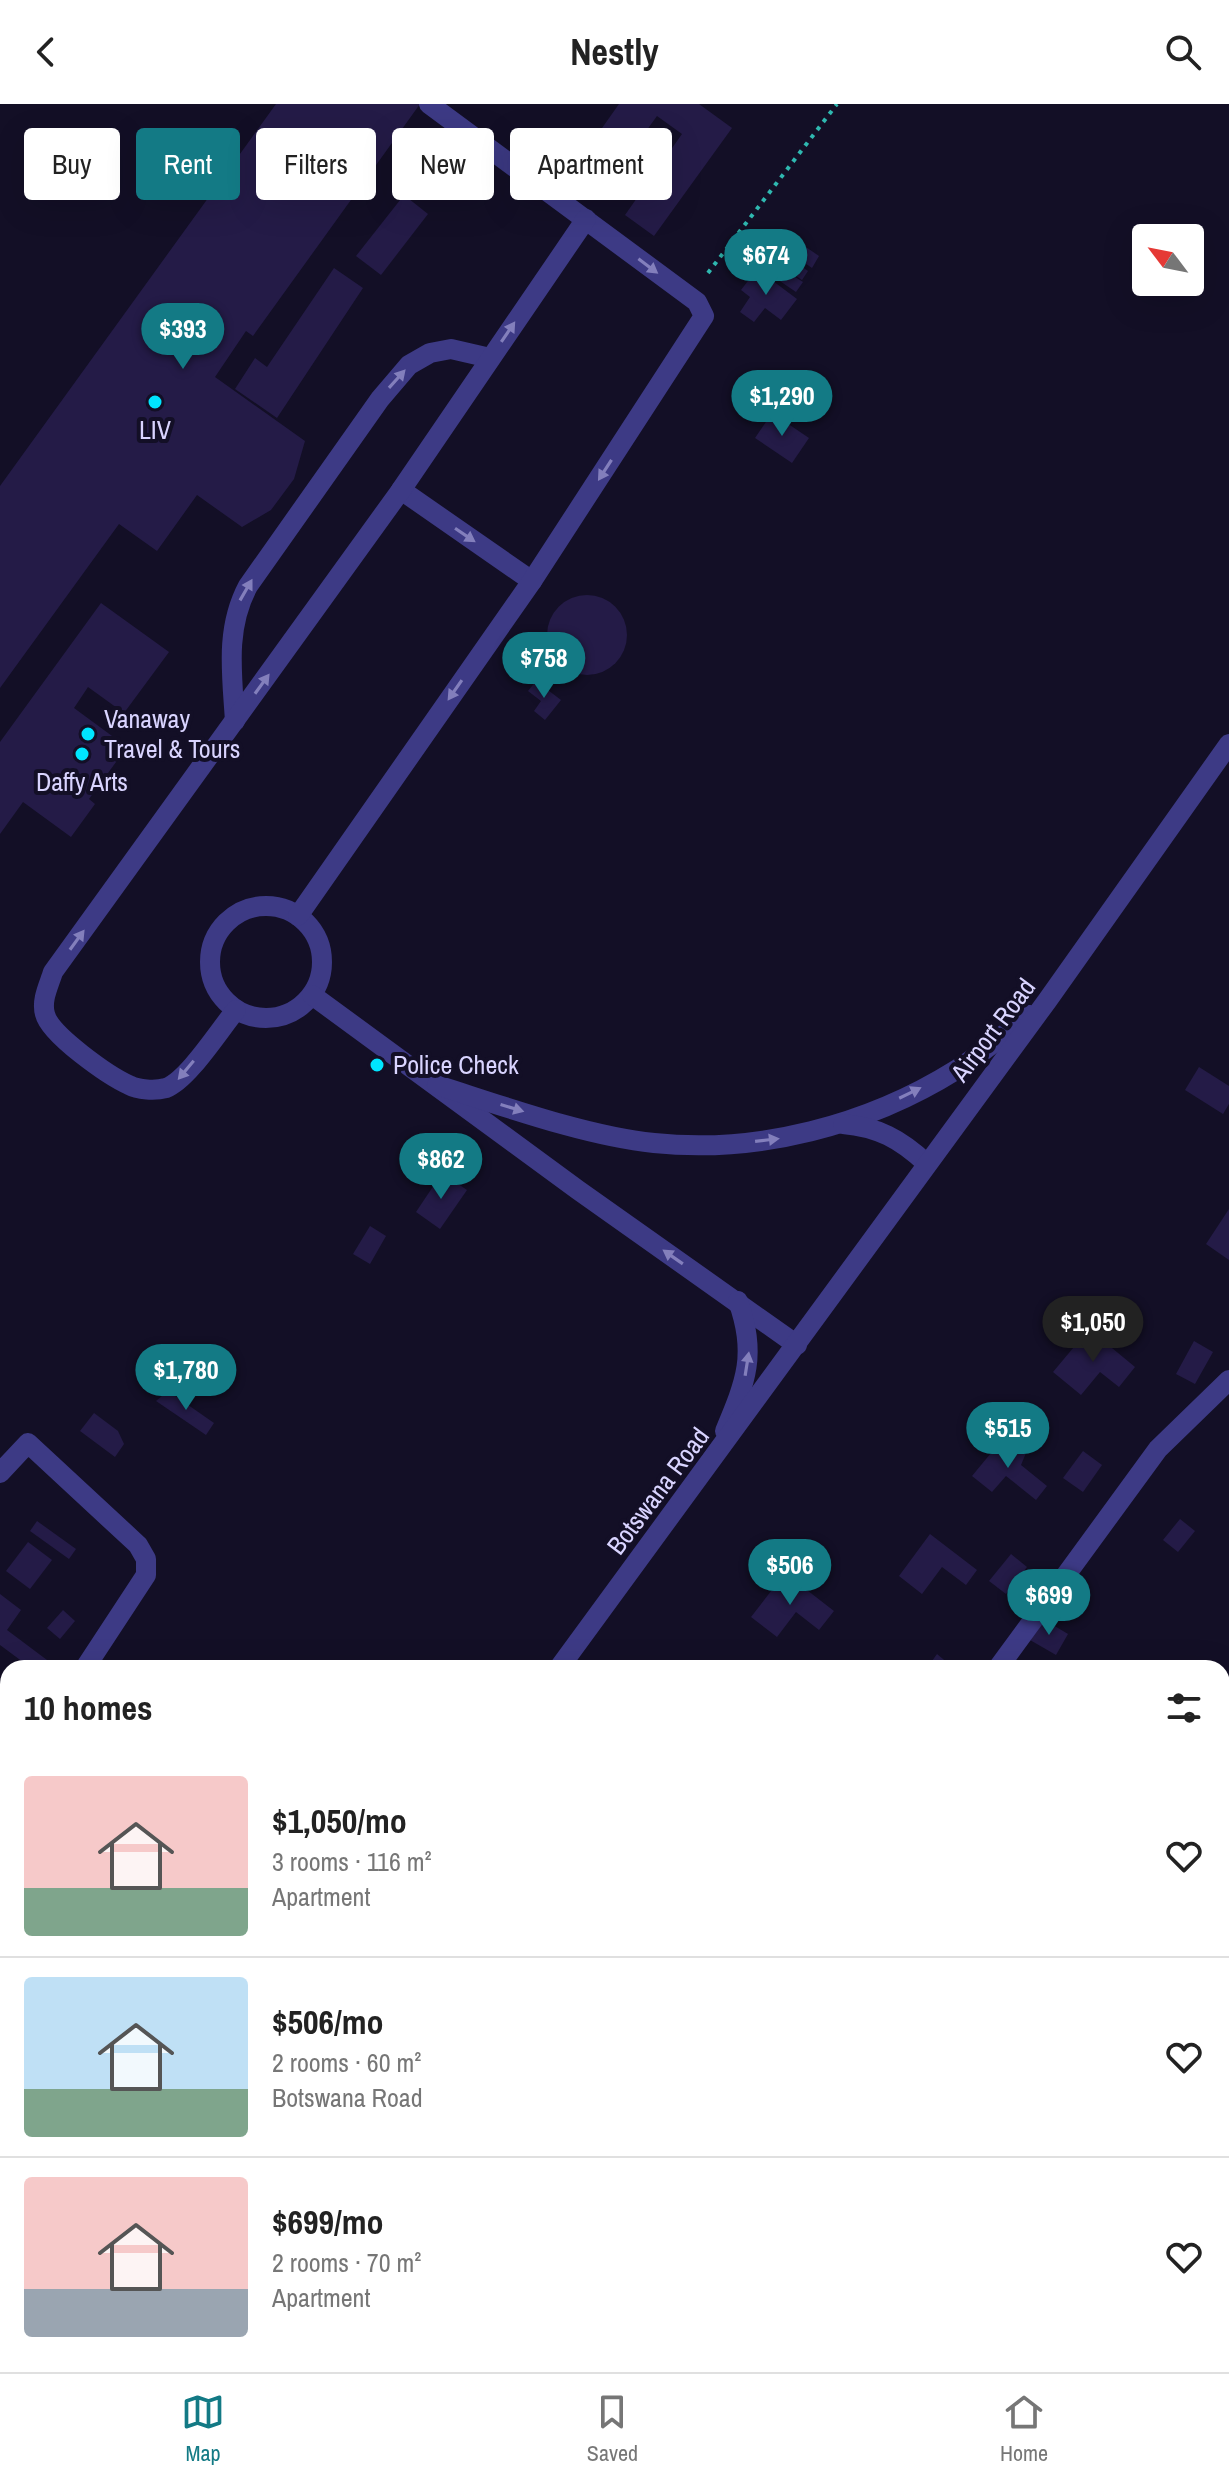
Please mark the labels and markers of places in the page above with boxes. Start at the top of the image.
pin: $674 [719,229,813,297]
pin: $393 [136,303,230,371]
pin: $1,290 [717,370,847,438]
marker: LIV [146,393,164,411]
place label: LIV [139,412,172,447]
pin: $758 [497,632,591,700]
place label: Vanaway Travel & Tours [104,701,240,766]
marker: Vanaway Travel & Tours [79,725,97,743]
marker: Daffy Arts [73,745,91,763]
place label: Daffy Arts [36,764,128,799]
place label: Police Check [393,1047,519,1082]
marker: Police Check [368,1056,386,1074]
pin: $862 [394,1133,488,1201]
pin: $1,050 [1028,1296,1158,1364]
pin: $1,780 [121,1344,251,1412]
pin: $515 [961,1402,1055,1470]
pin: $506 [743,1539,837,1607]
pin: $699 [1002,1569,1096,1637]

